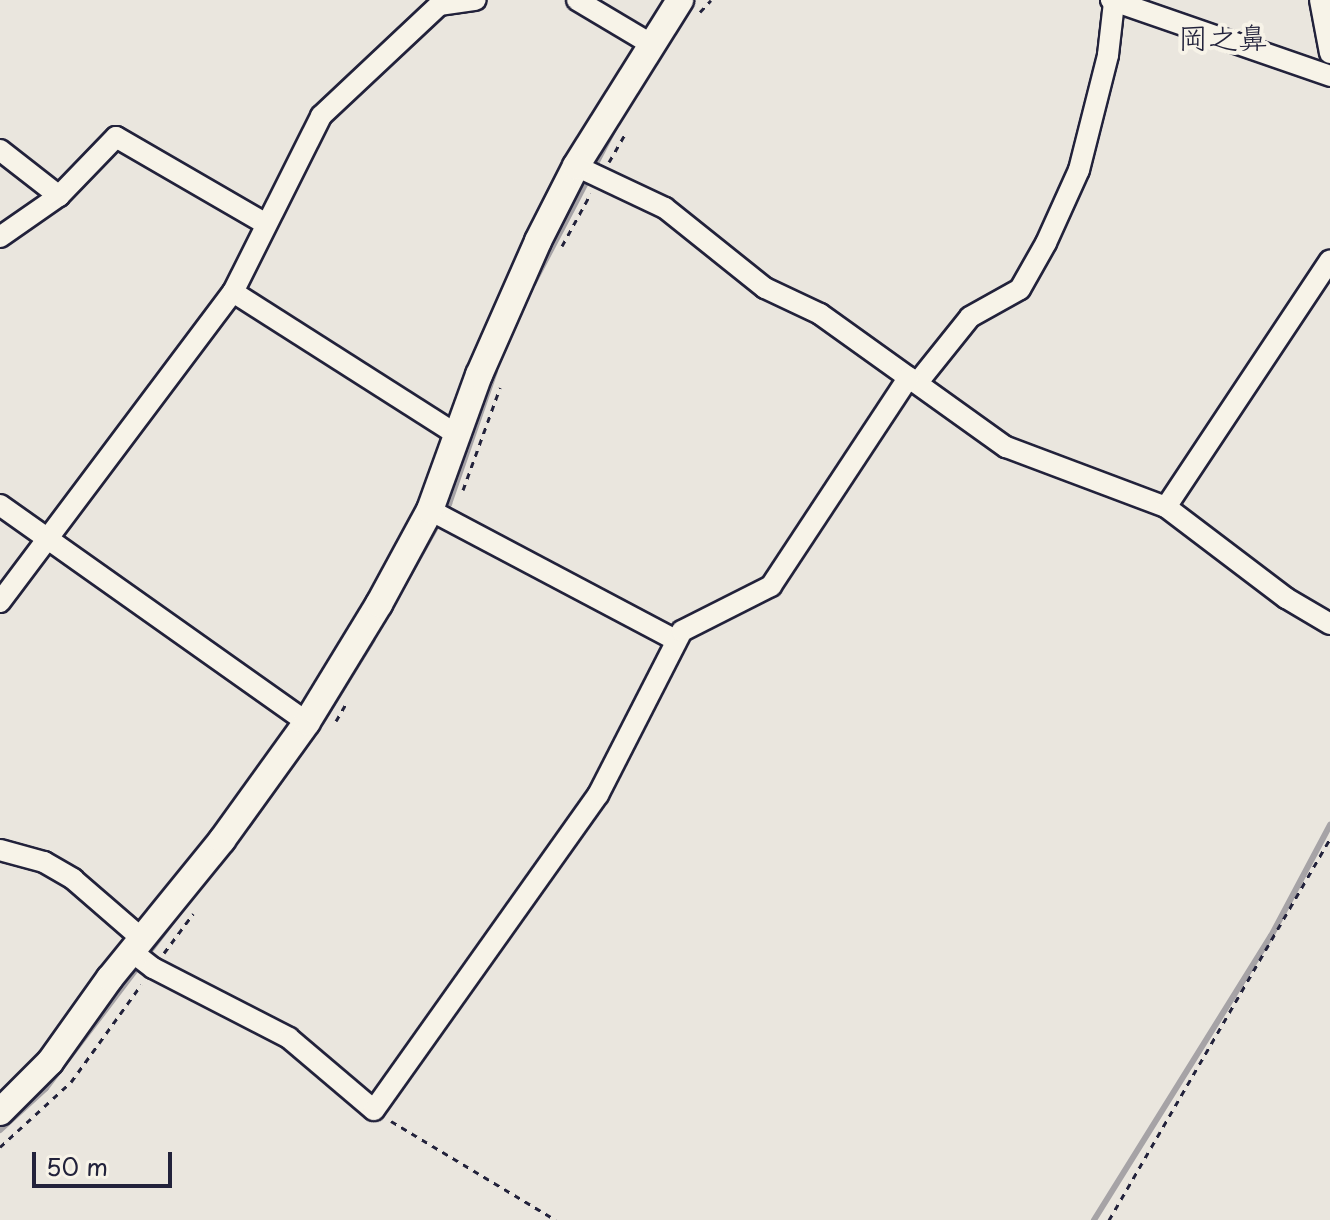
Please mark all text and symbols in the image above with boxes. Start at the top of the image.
district label: 岡之鼻 [1178,19,1268,55]
scale bar [36,1136,176,1186]
text: 50 m [46,1148,108,1184]

